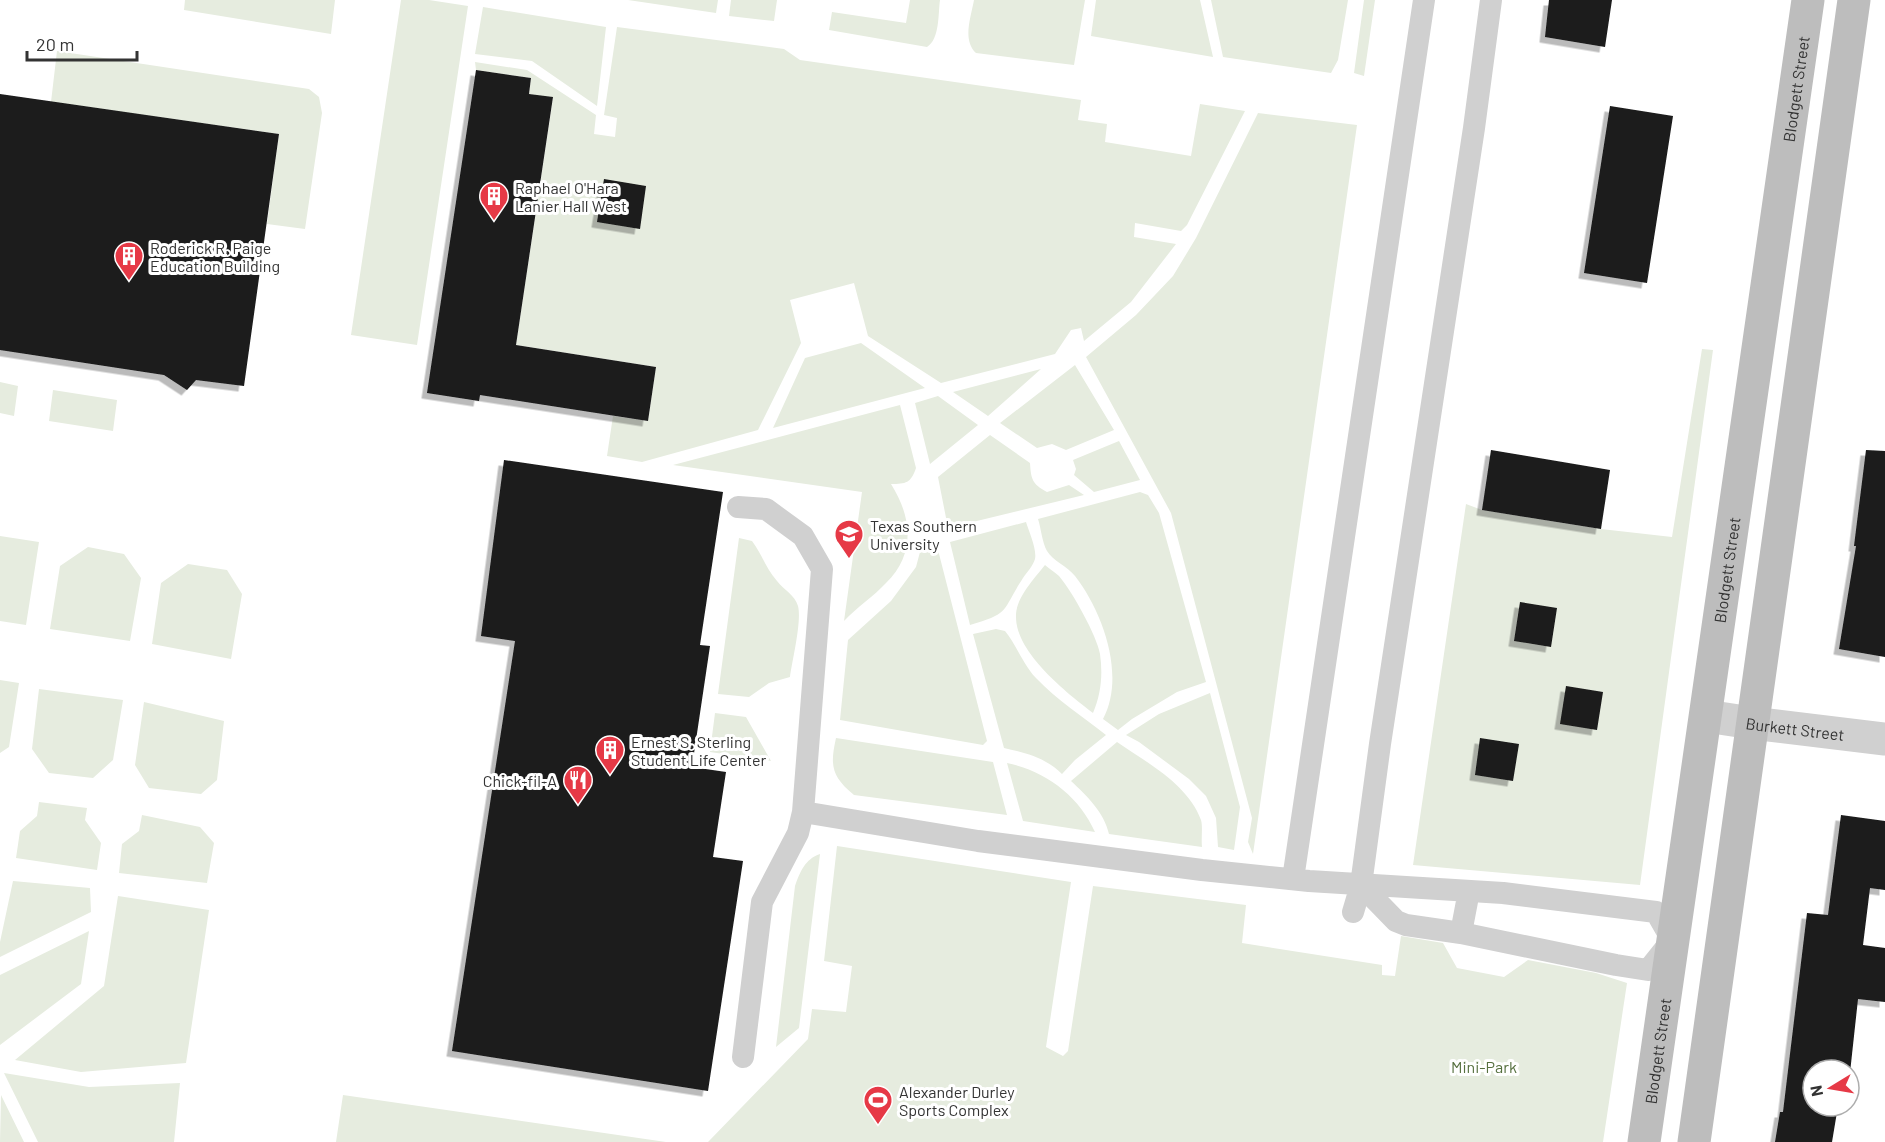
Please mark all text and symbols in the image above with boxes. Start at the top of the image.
scale bar [27,24,136,62]
text: 20 m [36,33,74,55]
street label: Blodgett Street [1778,35,1812,143]
place label: Raphael O'Hara Lanier Hall West [515,178,627,215]
building icon: Raphael O'Hara Lanier Hall West [478,180,510,222]
place label: Roderick R. Paige Education Building [150,238,280,275]
building icon: Roderick R. Paige Education Building [113,240,145,282]
place label: Texas Southern University [870,516,977,553]
street label: Blodgett Street [1709,516,1743,624]
school or university icon: Texas Southern University [833,518,865,560]
street label: Burkett Street [1745,713,1845,744]
place label: Ernest S. Sterling Student Life Center [631,732,766,769]
building icon: Ernest S. Sterling Student Life Center [594,734,626,776]
restaurant icon: Chick-fil-A [562,764,594,806]
place label: Chick-fil-A [483,771,557,790]
street label: Blodgett Street [1640,997,1674,1105]
park label: Mini-Park [1451,1057,1517,1076]
north arrow [1801,1058,1861,1118]
place label: Alexander Durley Sports Complex [899,1082,1015,1119]
sports icon: Alexander Durley Sports Complex [862,1084,894,1126]
text: N [1805,1084,1826,1098]

